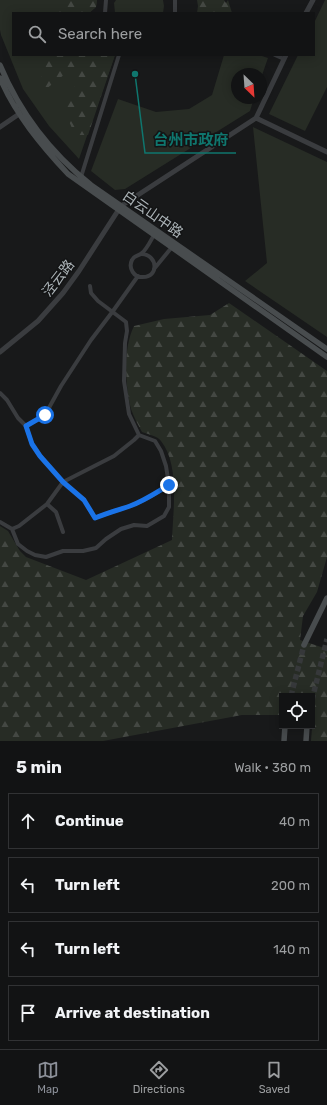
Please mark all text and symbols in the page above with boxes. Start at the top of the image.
search box [12,12,315,56]
icon: search [26,23,48,45]
text: Search here [58,25,142,43]
north arrow [231,68,267,104]
callout: 台州市政府 [145,126,236,153]
text: 台州市政府 [153,131,229,149]
street label: 白云山中路 [119,187,186,241]
street label: 泾云路 [39,257,78,300]
route start [36,406,54,424]
route end [160,476,178,494]
map controls [279,693,315,729]
button: locate [279,693,315,729]
text: 5 min [16,757,62,777]
text: Walk · 380 m [234,760,311,775]
icon: ahead [17,810,39,832]
text: Continue [55,812,124,830]
text: 40 m [279,814,310,829]
icon: left [17,874,39,896]
text: Turn left [55,876,120,894]
text: 200 m [271,878,310,893]
icon: left [17,938,39,960]
text: Turn left [55,940,120,958]
text: 140 m [273,942,310,957]
icon: arrive [17,1002,39,1024]
text: Arrive at destination [55,1004,210,1022]
tab: Map [37,1059,59,1096]
tab: Directions [133,1059,185,1096]
tab: Saved [259,1059,290,1096]

